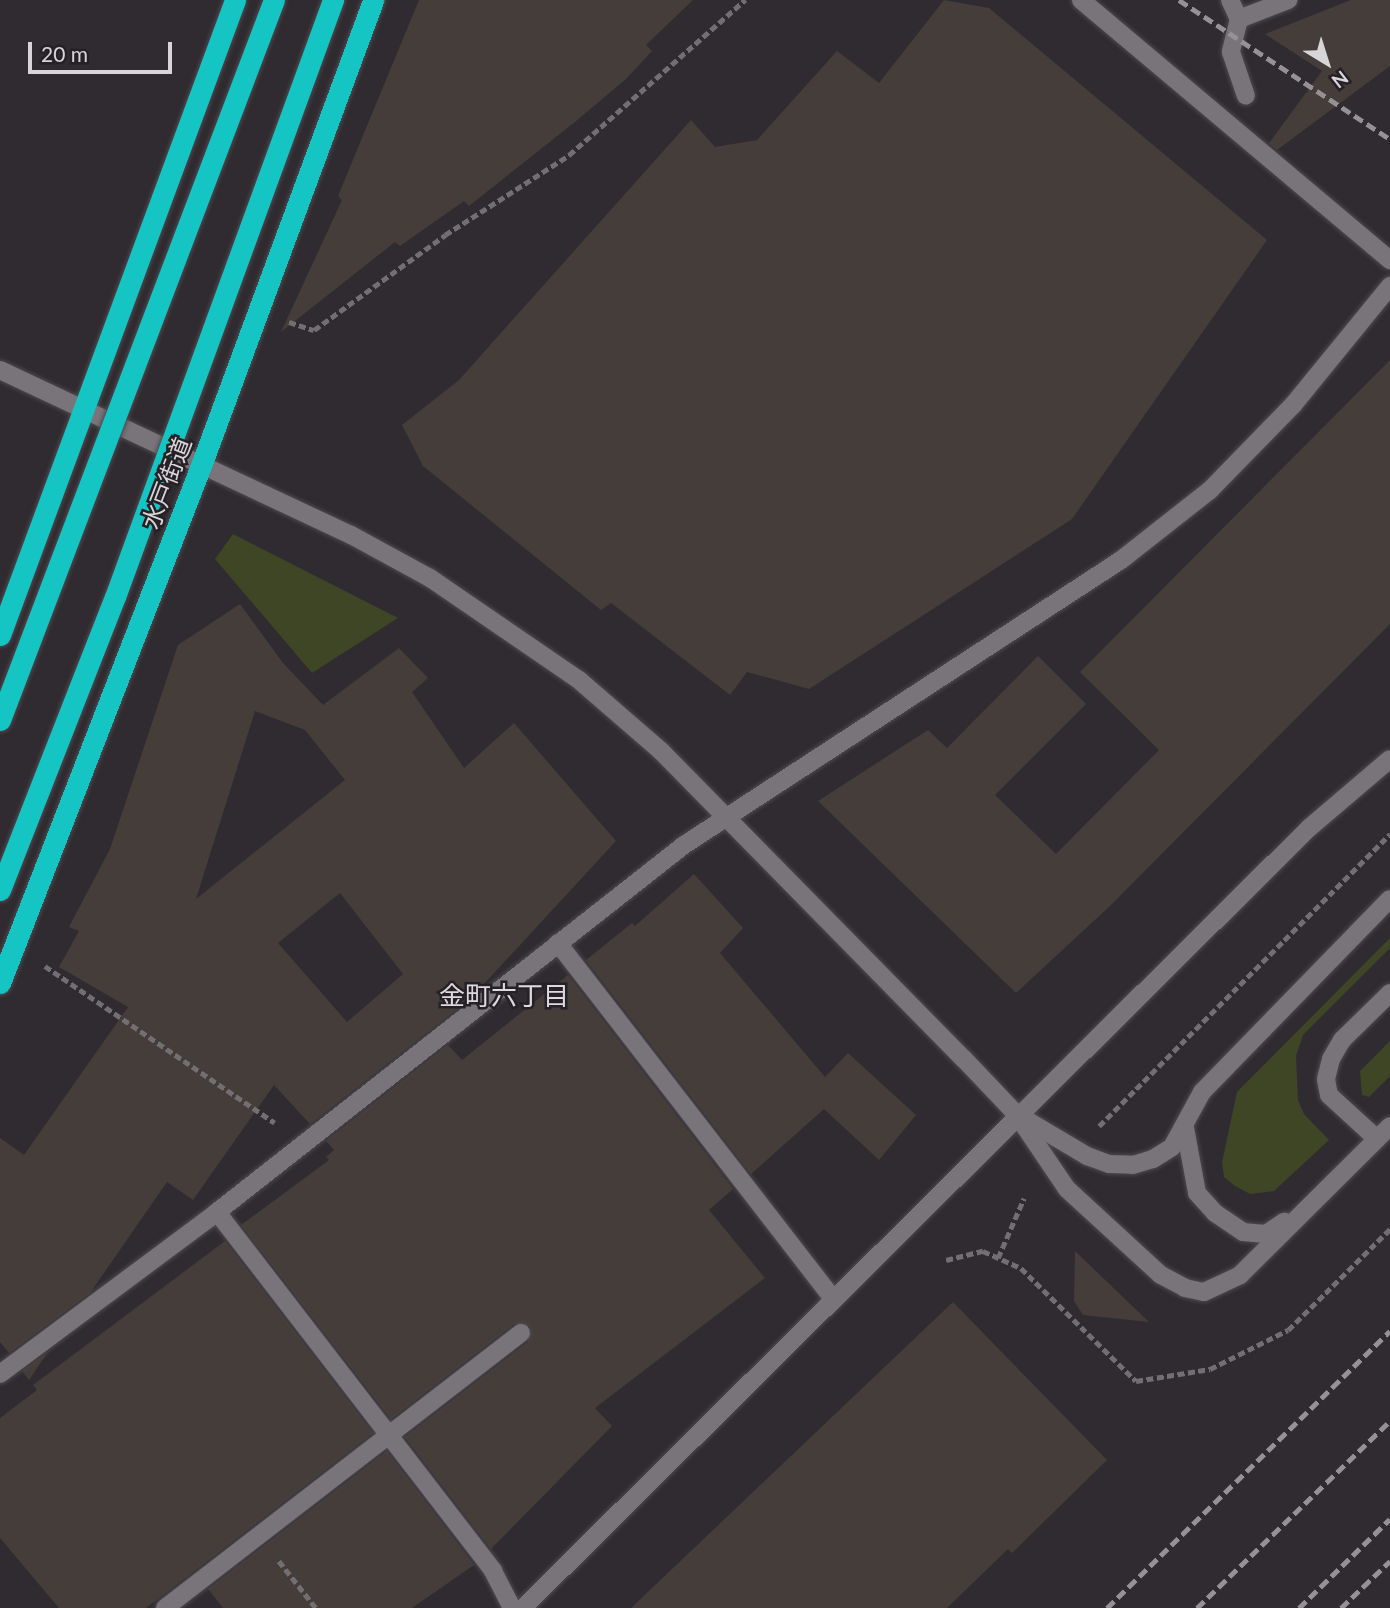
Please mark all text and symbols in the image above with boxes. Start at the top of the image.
scale bar [32,28,175,72]
north arrow [1292,28,1362,98]
text: 20 m [41,41,88,66]
text: N [1327,66,1353,94]
street label: 水戸街道 [135,433,197,533]
district label: 金町六丁目 [439,980,569,1012]

